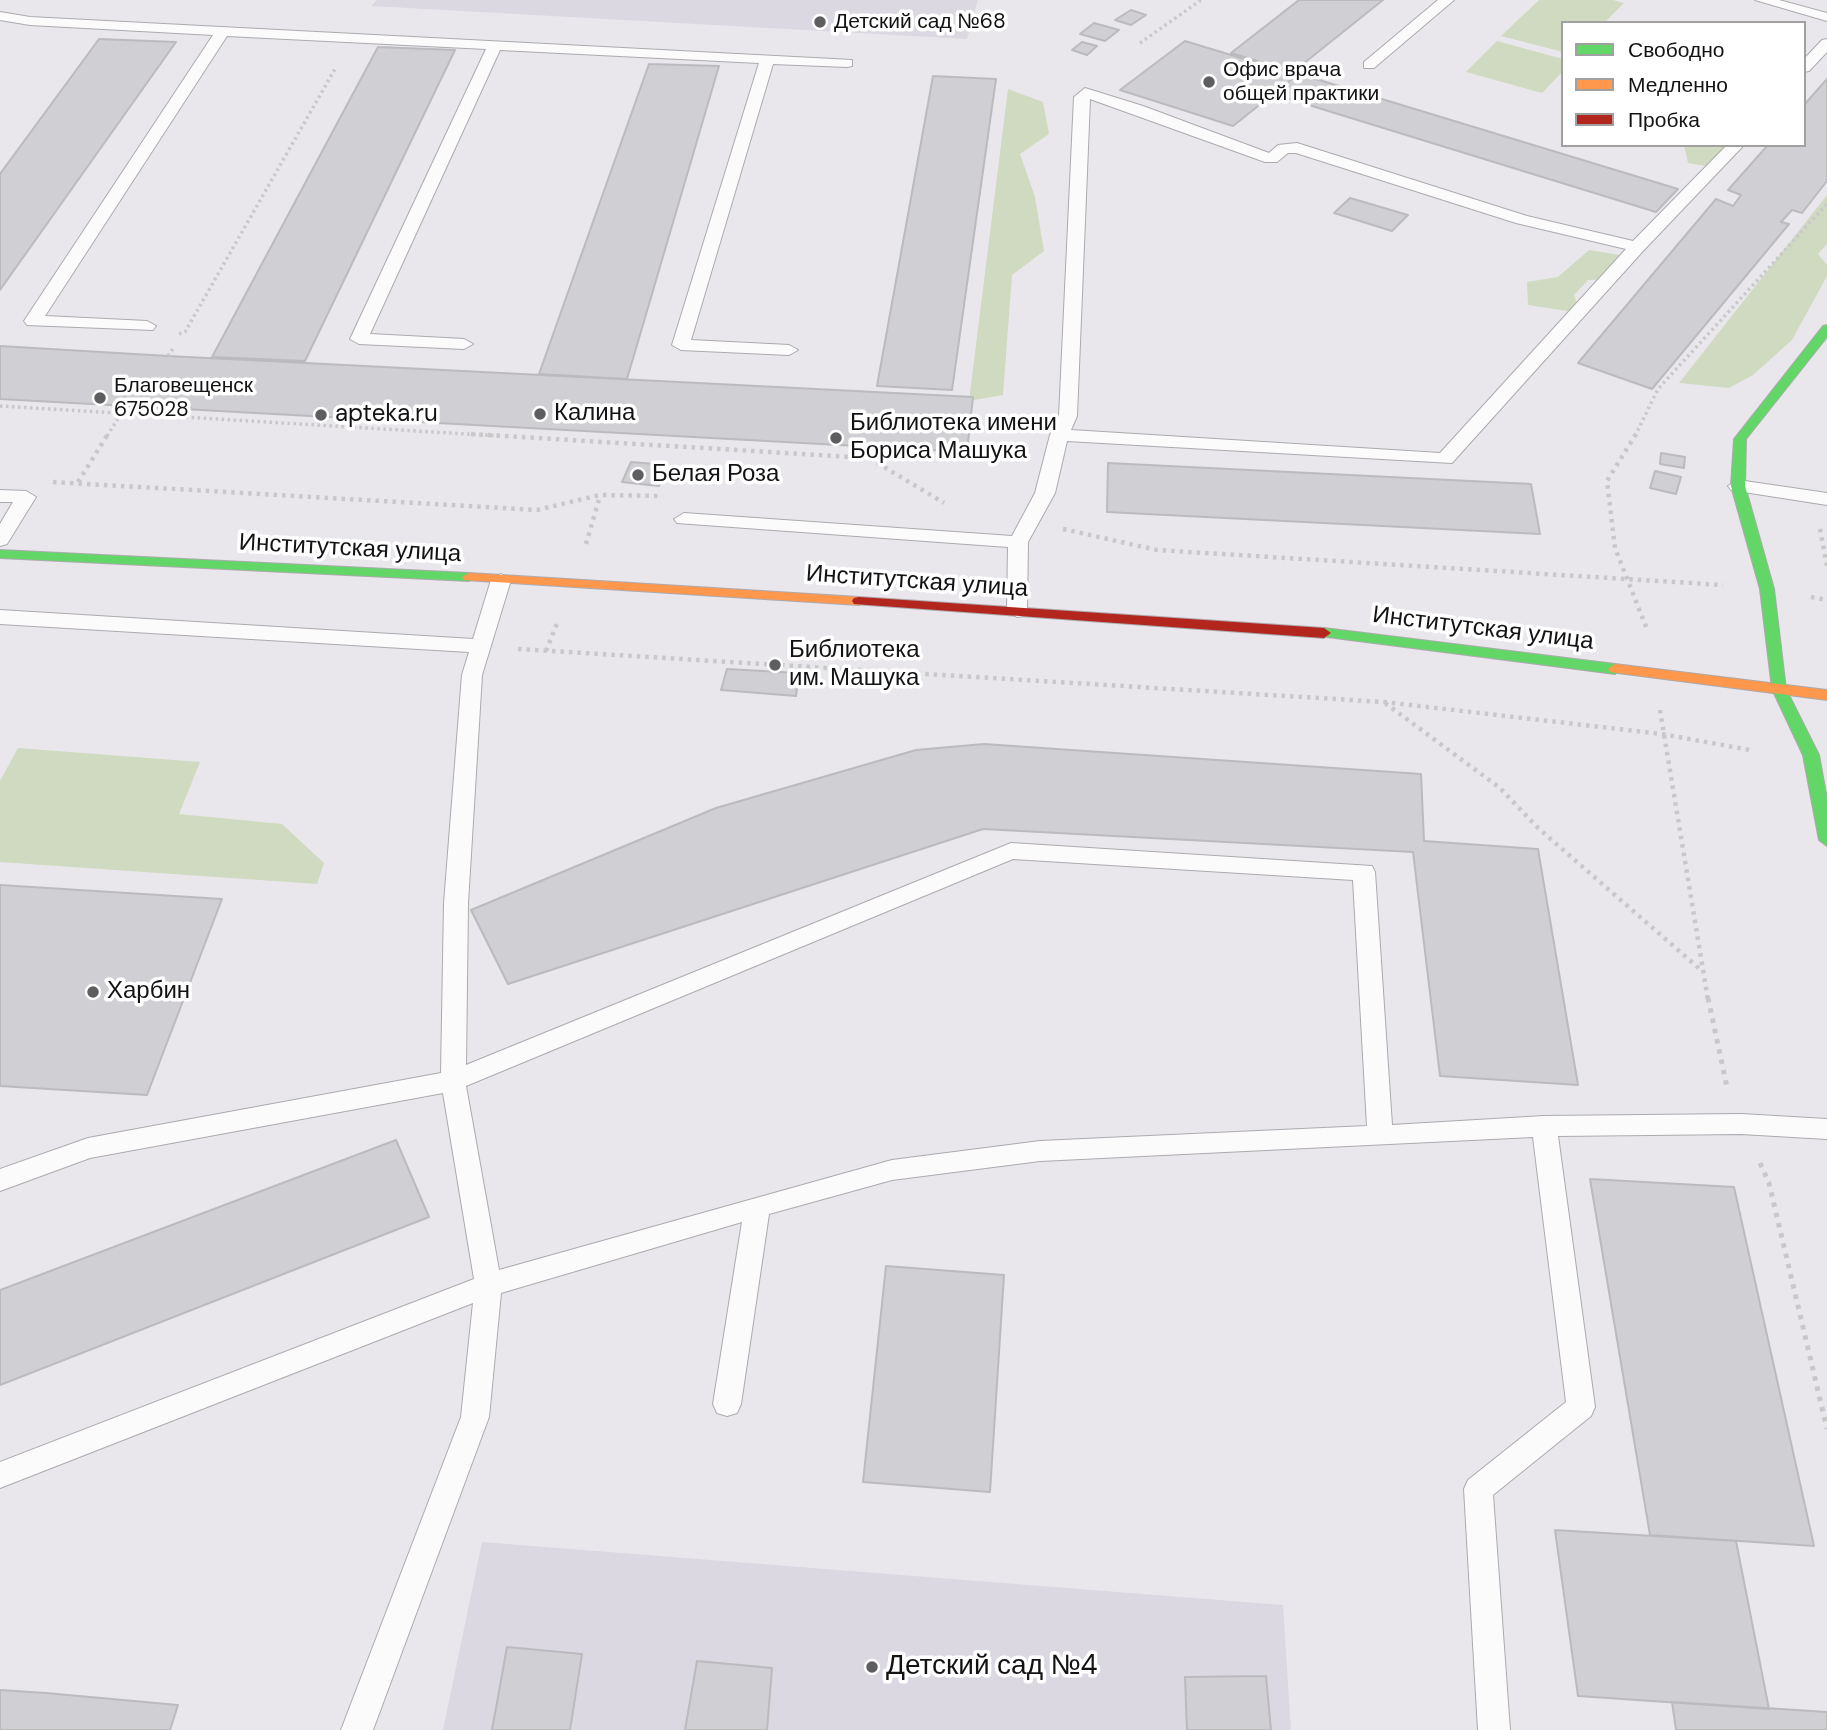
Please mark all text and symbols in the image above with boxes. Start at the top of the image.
place label: Детский сад №68 [834,9,1006,35]
marker: Детский сад №68 [812,14,828,30]
legend [1561,21,1806,147]
text: Свободно [1628,36,1725,64]
place label: Офис врача общей практики [1223,57,1379,107]
text: Медленно [1628,71,1728,99]
marker: Офис врача общей практики [1201,74,1217,90]
text: Пробка [1628,106,1700,134]
place label: Благовещенск 675028 [114,373,253,423]
marker: Благовещенск 675028 [92,390,108,406]
place label: Калина [554,400,635,428]
place label: apteka.ru [335,401,438,429]
marker: Калина [532,406,548,422]
marker: apteka.ru [313,407,329,423]
place label: Библиотека имени Бориса Машука [850,410,1057,466]
marker: Библиотека имени Бориса Машука [828,430,844,446]
place label: Белая Роза [652,461,779,489]
marker: Белая Роза [630,467,646,483]
street label: Институтская улица [238,529,462,569]
street label: Институтская улица [805,560,1029,604]
street label: Институтская улица [1371,601,1595,657]
place label: Библиотека им. Машука [789,637,920,693]
marker: Библиотека им. Машука [767,657,783,673]
place label: Харбин [107,978,190,1006]
marker: Харбин [85,984,101,1000]
place label: Детский сад №4 [886,1650,1097,1684]
marker: Детский сад №4 [864,1659,880,1675]

